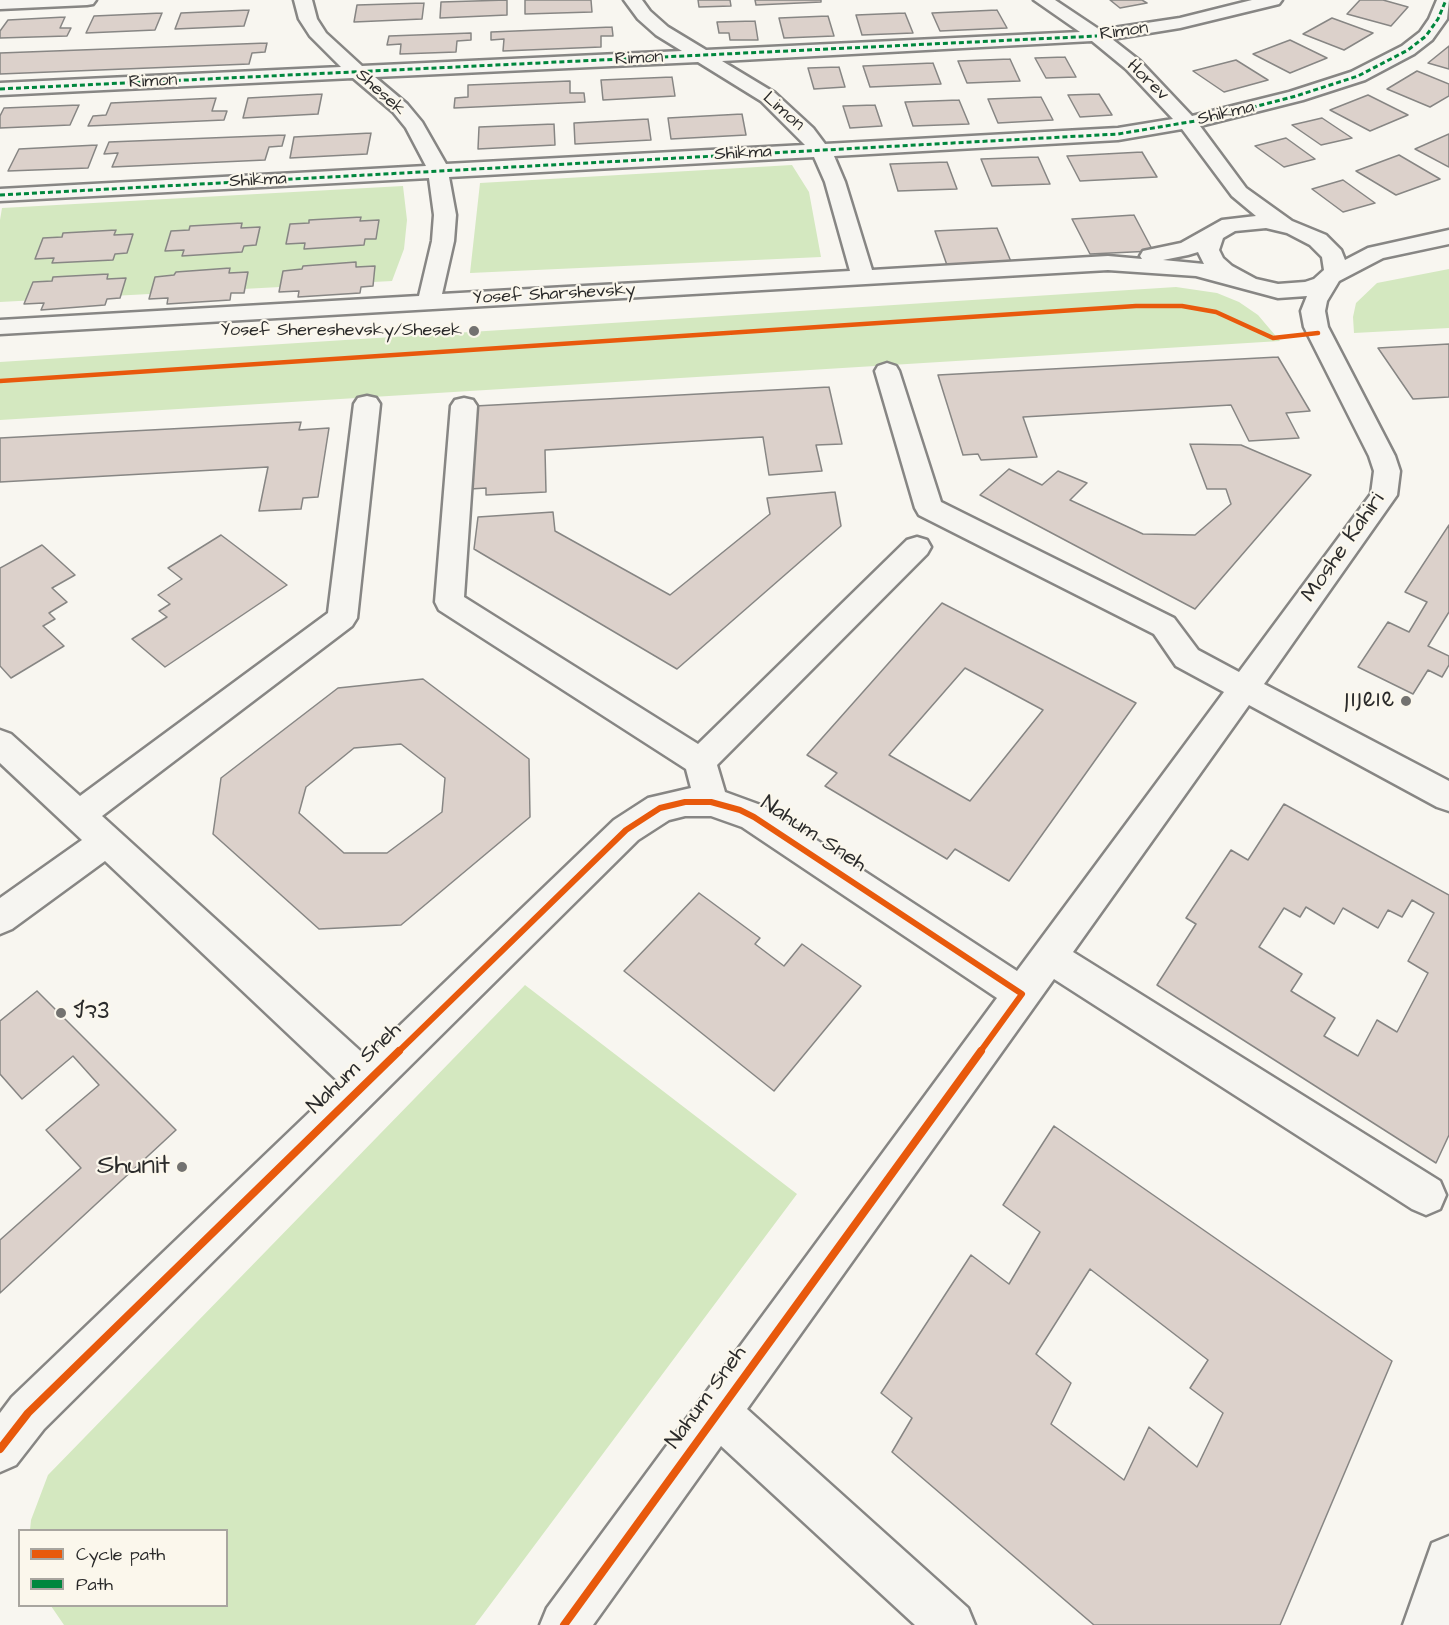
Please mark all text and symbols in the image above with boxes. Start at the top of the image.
street label: Rimon [1098,18,1150,46]
street label: Rimon [614,47,664,71]
street label: Horev [1122,56,1172,106]
street label: Shesek [350,65,410,121]
street label: Rimon [128,70,178,94]
street label: Limon [758,88,808,136]
street label: Shikma [1196,97,1256,131]
street label: Shikma [714,142,772,166]
street label: Shikma [229,169,287,193]
street label: Yosef Sharshevsky [472,280,636,310]
place label: Yosef Shereshevsky/Shesek [220,320,462,342]
marker: Yosef Shereshevsky/Shesek [467,324,481,338]
street label: Moshe Kahiri [1297,488,1391,608]
place label: שושנון [1344,688,1394,714]
marker: שושנון [1399,694,1413,708]
street label: Nahum Sneh [755,791,871,879]
place label: צדף [73,1000,110,1026]
marker: צדף [54,1006,68,1020]
street label: Nahum Sneh [302,1018,408,1120]
place label: Shunit [97,1151,170,1183]
marker: Shunit [175,1160,189,1174]
street label: Nahum Sneh [661,1341,753,1455]
legend [18,1529,228,1607]
text: Cycle path [76,1542,165,1567]
text: Path [76,1572,113,1597]

